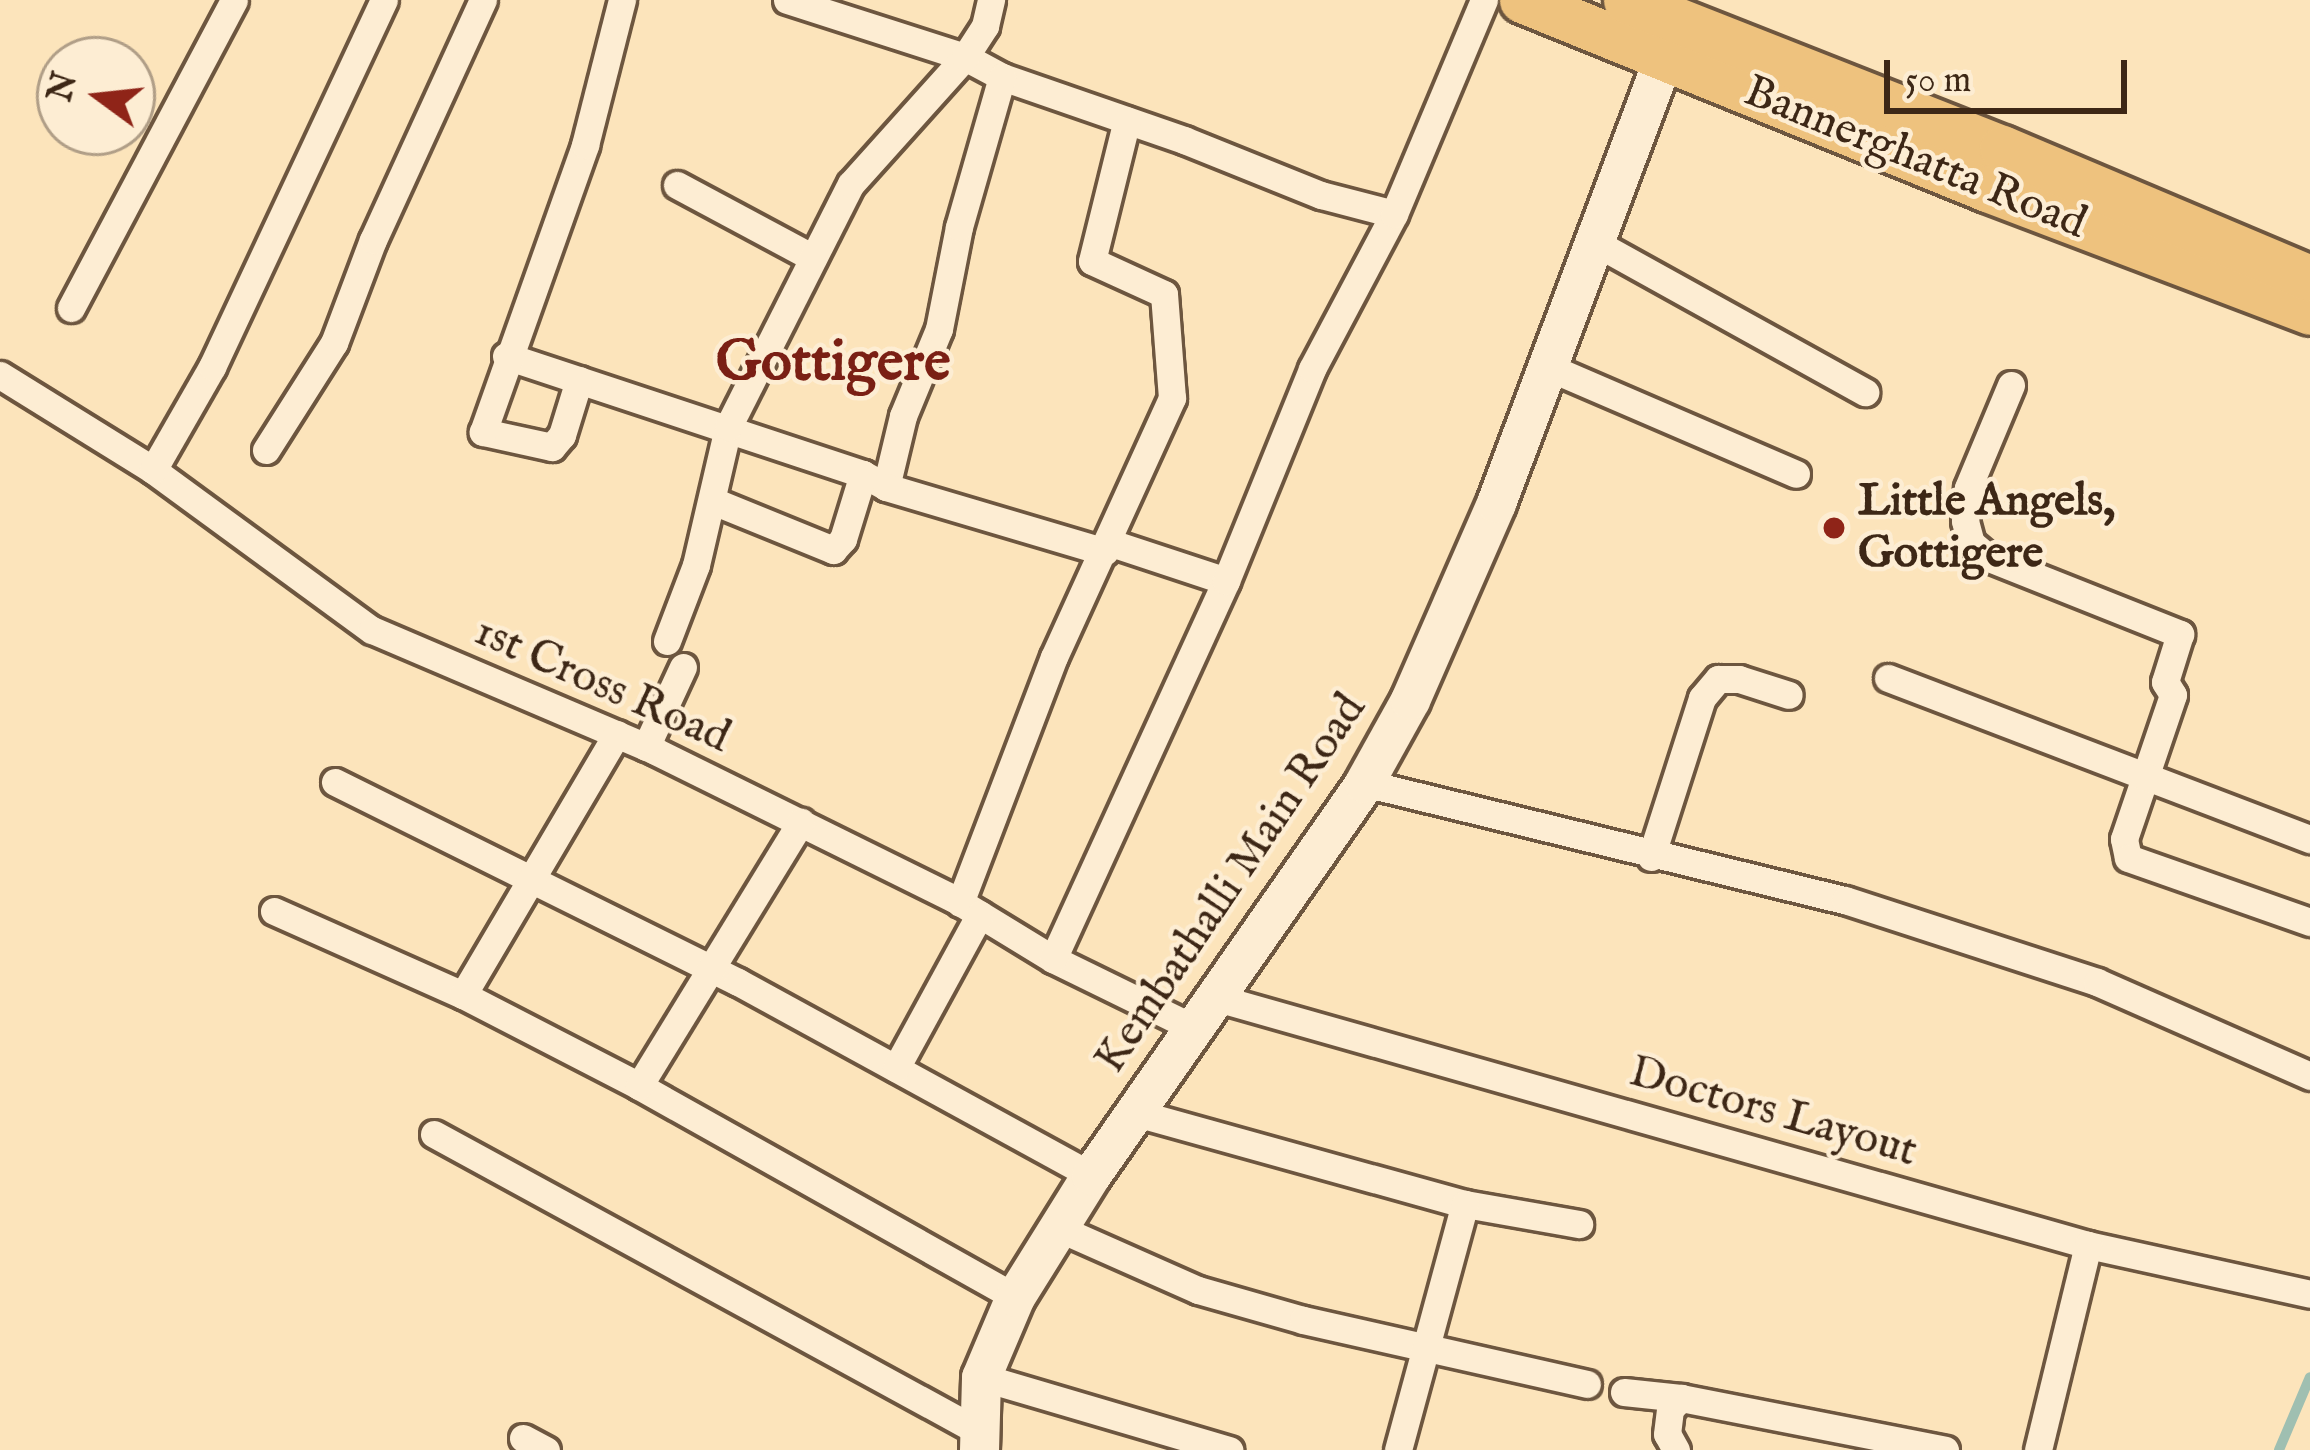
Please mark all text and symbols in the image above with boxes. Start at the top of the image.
north arrow [36,36,156,156]
scale bar [1890,36,2133,110]
text: 50 m [1905,58,1971,104]
street label: Bannerghatta Road [1736,65,2094,251]
text: N [40,68,88,107]
district label: Gottigere [716,330,950,398]
place label: Little Angels, Gottigere [1858,475,2115,581]
marker: Little Angels, Gottigere [1821,515,1847,541]
street label: 1st Cross Road [466,605,738,765]
street label: Kembathalli Main Road [1084,684,1378,1084]
street label: Doctors Layout [1623,1045,1923,1179]

